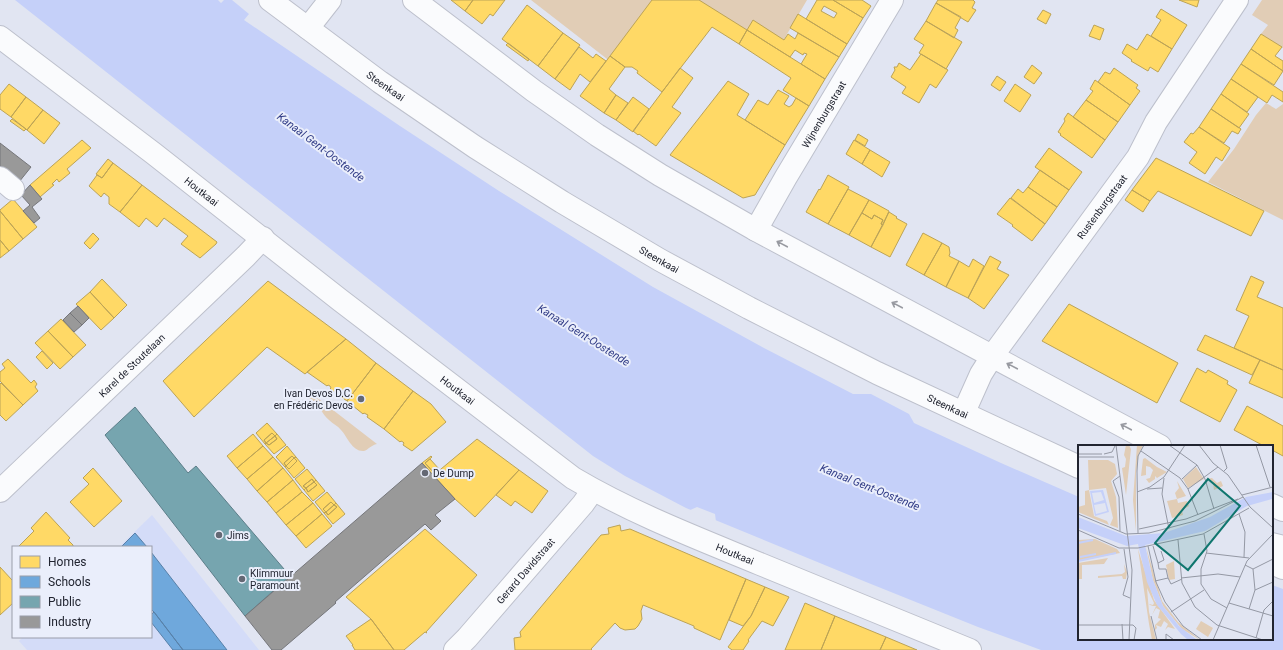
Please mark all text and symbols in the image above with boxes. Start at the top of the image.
street label: Steenkaai [364,69,407,103]
street label: Wijnenburgstraat [800,79,848,150]
water label: Kanaal Gent-Oostende [274,110,367,185]
street label: Rustenburgstraat [1075,173,1129,241]
street label: Houtkaai [182,175,221,208]
one-way arrow [776,240,788,247]
street label: Steenkaai [637,244,681,275]
one-way arrow [891,301,903,308]
water label: Kanaal Gent-Oostende [535,302,632,369]
street label: Karel de Stoutelaan [97,332,167,400]
one-way arrow [1006,361,1018,369]
street label: Houtkaai [438,374,477,407]
place label: Ivan Devos D.C. en Frédéric Devos [274,388,353,411]
street label: Steenkaai [926,392,970,421]
marker: Ivan Devos D.C. en Frédéric Devos [356,394,366,404]
one-way arrow [1120,423,1132,431]
inset map [1078,445,1273,640]
water label: Kanaal Gent-Oostende [818,462,922,514]
marker: De Dump [420,468,430,478]
place label: De Dump [433,468,474,479]
marker: Jims [214,530,224,540]
place label: Jims [227,530,249,541]
street label: Gerard Davidstraat [494,536,557,606]
street label: Houtkaai [714,542,755,567]
legend [12,546,152,638]
text: Homes [48,555,86,569]
place label: Klimmuur Paramount [250,568,299,591]
marker: Klimmuur Paramount [237,574,247,584]
text: Schools [48,575,91,589]
text: Public [48,595,81,609]
text: Industry [48,615,92,629]

